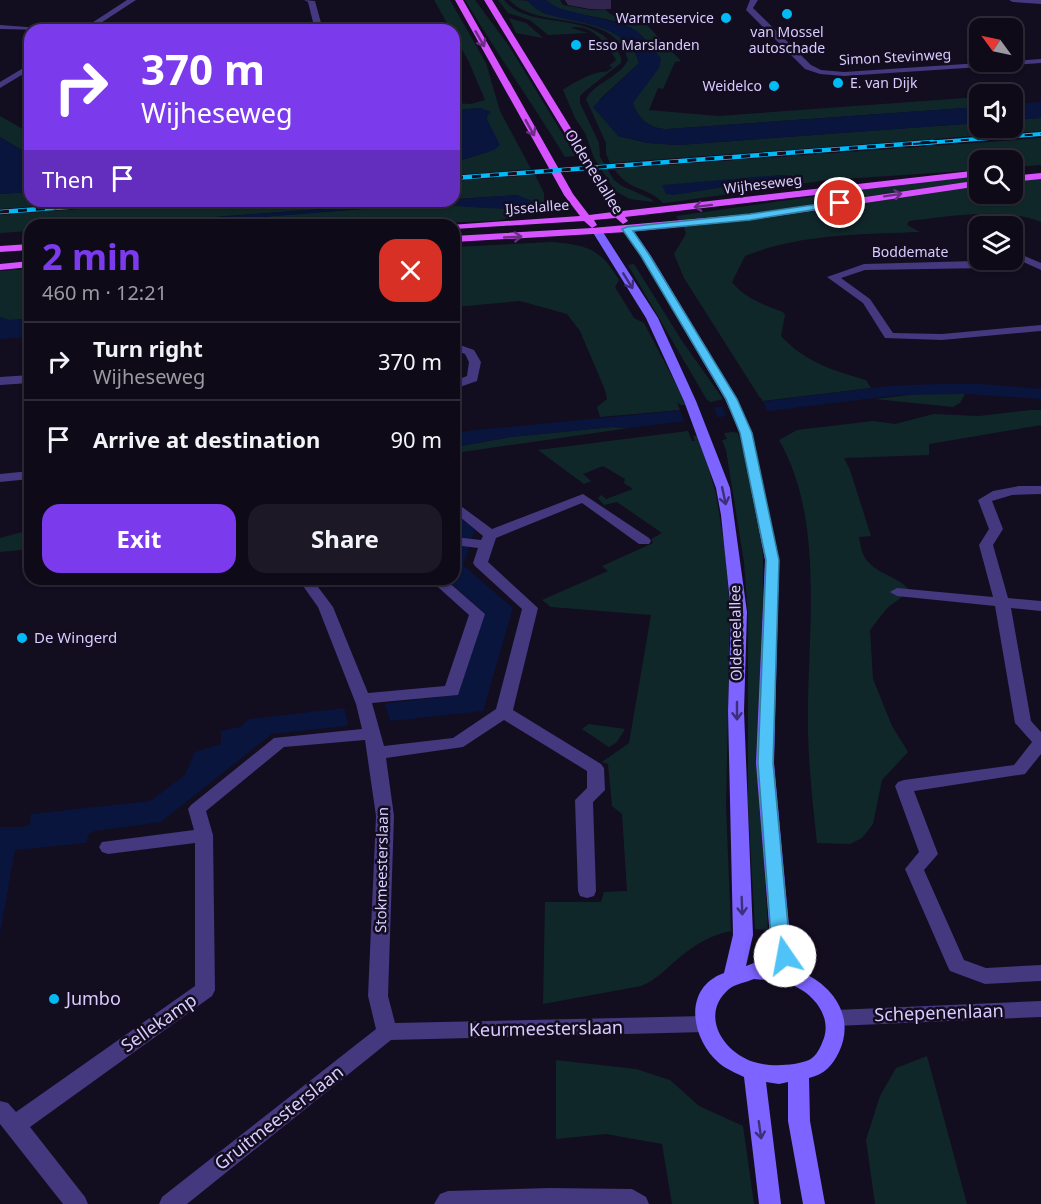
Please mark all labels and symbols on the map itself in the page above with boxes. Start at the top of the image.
marker: van Mossel autoschade [780,7,794,21]
place label: Warmteservice [616,8,714,27]
marker: Warmteservice [719,11,733,25]
north arrow [969,18,1023,72]
place label: van Mossel autoschade [749,22,825,57]
one-way arrow [474,30,486,47]
place label: Esso Marslanden [588,35,700,54]
marker: Esso Marslanden [569,38,583,52]
street label: Simon Stevinweg [838,44,952,69]
place label: E. van Dijk [850,73,918,92]
place label: Weidelco [702,76,762,95]
marker: E. van Dijk [831,76,845,90]
marker: Weidelco [767,79,781,93]
one-way arrow [524,119,536,136]
street label: Oldeneelallee [561,125,629,218]
street label: Wijheseweg [723,169,803,198]
pin [814,177,865,228]
one-way arrow [883,190,902,201]
street label: IJsselallee [504,195,570,218]
one-way arrow [693,200,713,211]
one-way arrow [502,231,522,242]
street label: Boddemate [872,242,948,261]
one-way arrow [623,272,635,289]
one-way arrow [719,486,731,505]
street label: Oldeneelallee [724,585,746,681]
place label: De Wingerd [34,627,117,647]
marker: De Wingerd [15,631,29,645]
one-way arrow [731,700,742,720]
street label: Stokmeesterslaan [370,807,392,933]
one-way arrow [736,895,747,915]
position arrow [753,924,817,988]
place label: Jumbo [64,986,121,1010]
street label: Sellekamp [116,987,201,1057]
marker: Jumbo [47,992,61,1006]
street label: Schepenenlaan [874,998,1004,1026]
street label: Keurmeesterslaan [469,1015,623,1041]
street label: Gruitmeesterslaan [209,1059,348,1175]
one-way arrow [754,1120,765,1139]

